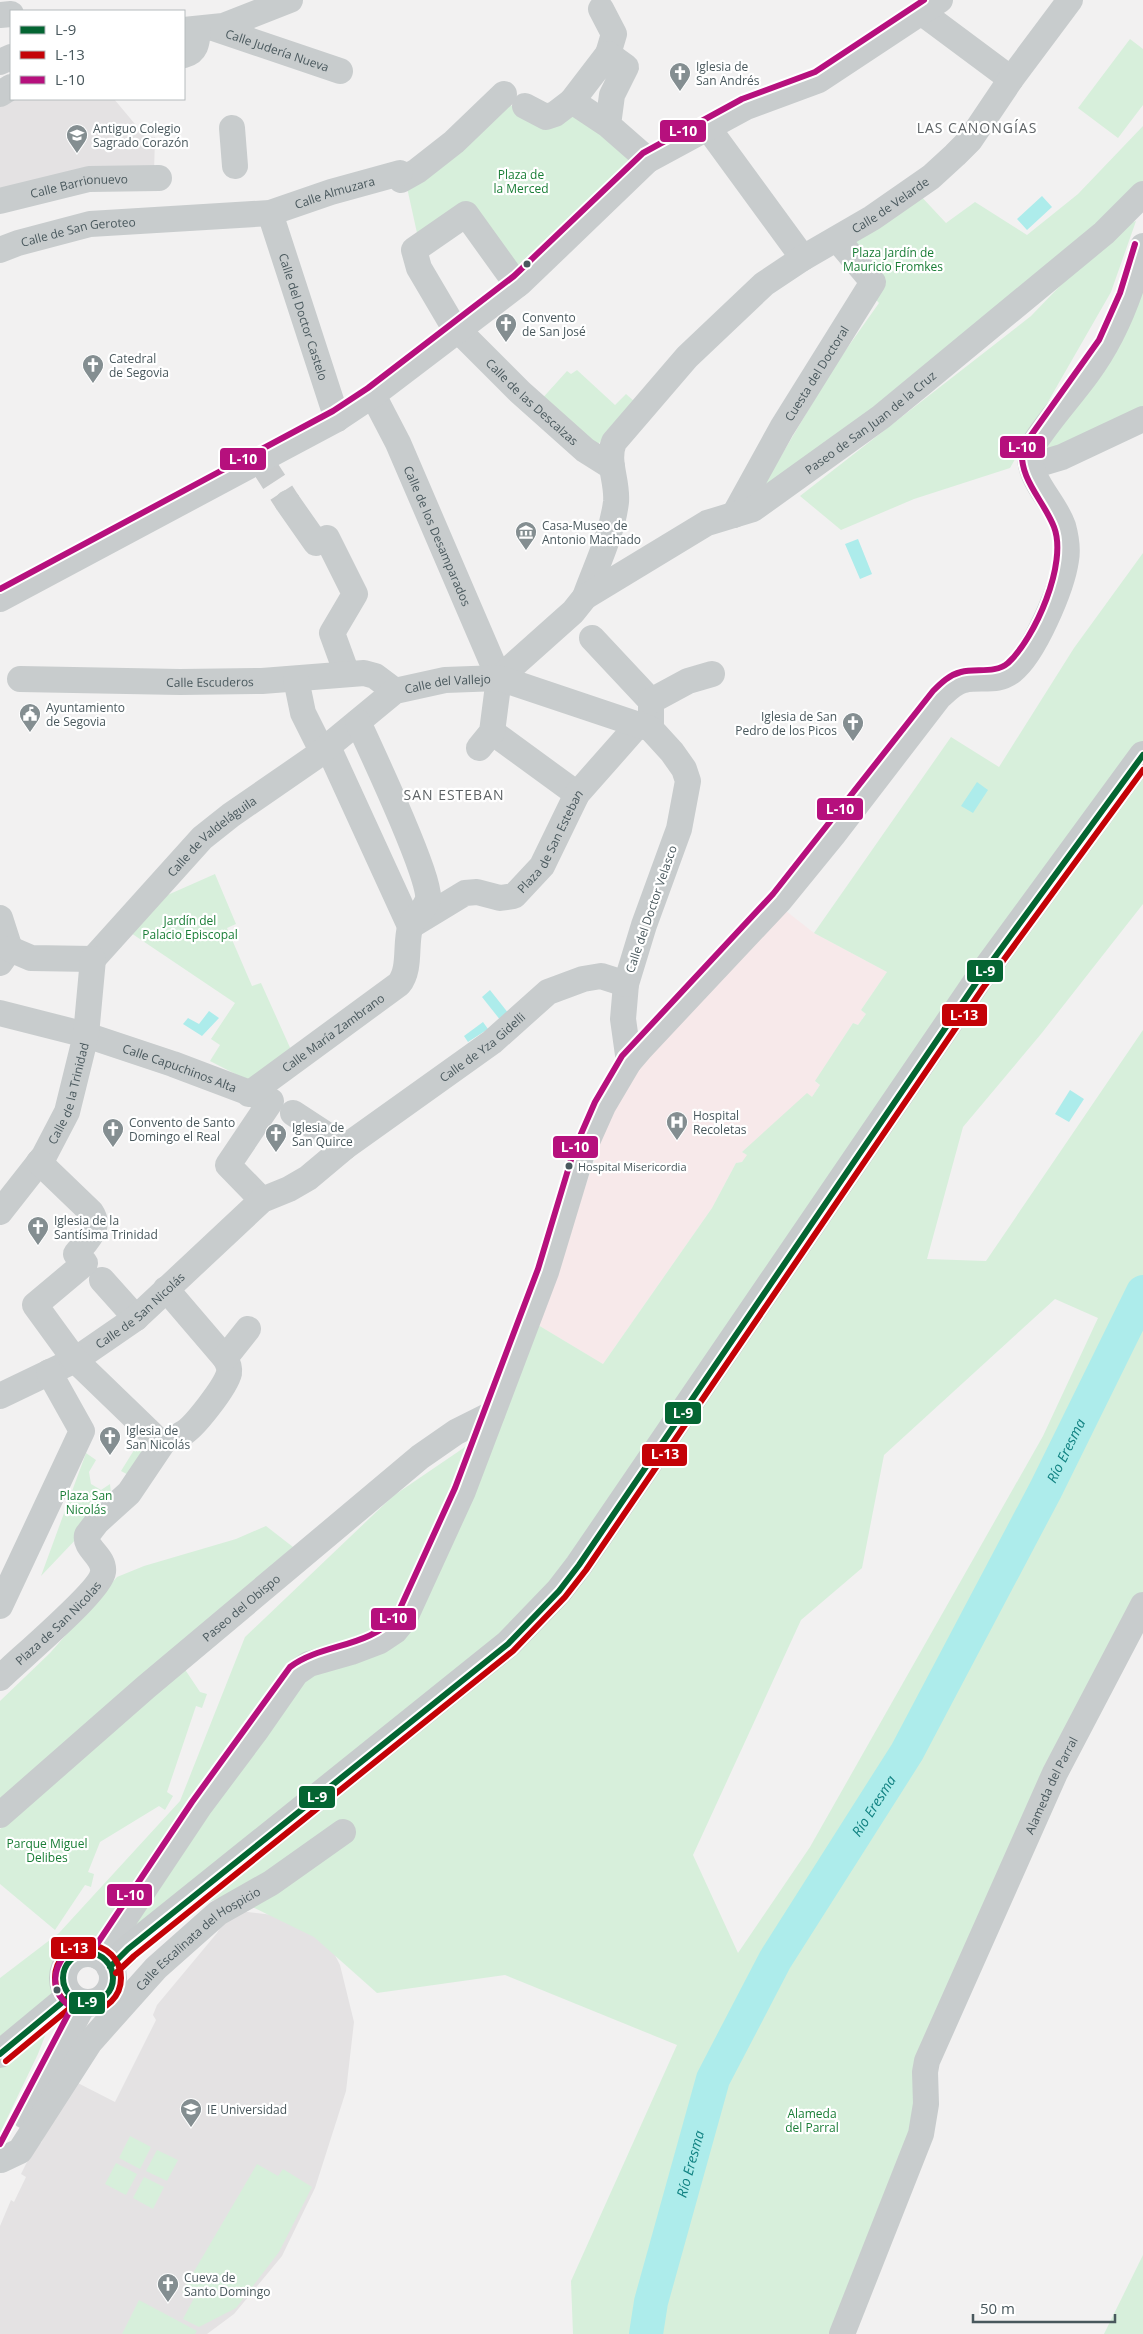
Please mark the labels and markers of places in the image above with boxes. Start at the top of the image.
place label: Iglesia de San Andrés [696,58,760,89]
church icon: Iglesia de San Andrés [668,61,692,92]
place label: Antiguo Colegio Sagrado Corazón [93,120,189,151]
school or university icon: Antiguo Colegio Sagrado Corazón [65,123,89,154]
unlabelled marker [522,259,532,269]
place label: Convento de San José [522,309,586,340]
church icon: Convento de San José [494,312,518,343]
place label: Catedral de Segovia [109,350,169,381]
church icon: Catedral de Segovia [81,353,105,384]
place label: Casa-Museo de Antonio Machado [542,517,641,548]
museum icon: Casa-Museo de Antonio Machado [514,520,538,551]
place label: Ayuntamiento de Segovia [46,699,125,730]
public building icon: Ayuntamiento de Segovia [18,702,42,733]
place label: Iglesia de San Pedro de los Picos [735,708,837,739]
church icon: Iglesia de San Pedro de los Picos [841,711,865,742]
place label: Hospital Recoletas [693,1107,747,1138]
hospital icon: Hospital Recoletas [665,1110,689,1141]
place label: Convento de Santo Domingo el Real [129,1114,235,1145]
church icon: Convento de Santo Domingo el Real [101,1117,125,1148]
place label: Iglesia de San Quirce [292,1119,353,1150]
church icon: Iglesia de San Quirce [264,1122,288,1153]
place label: Hospital Misericordia [578,1159,687,1174]
marker: Hospital Misericordia [564,1161,574,1171]
place label: Iglesia de la Santísima Trinidad [54,1212,158,1243]
church icon: Iglesia de la Santísima Trinidad [26,1215,50,1246]
place label: Iglesia de San Nicolás [126,1422,190,1453]
church icon: Iglesia de San Nicolás [98,1425,122,1456]
unlabelled marker [52,1985,62,1995]
school or university icon: IE Universidad [179,2097,203,2128]
place label: IE Universidad [207,2101,287,2118]
place label: Cueva de Santo Domingo [184,2269,270,2300]
church icon: Cueva de Santo Domingo [156,2272,180,2303]

